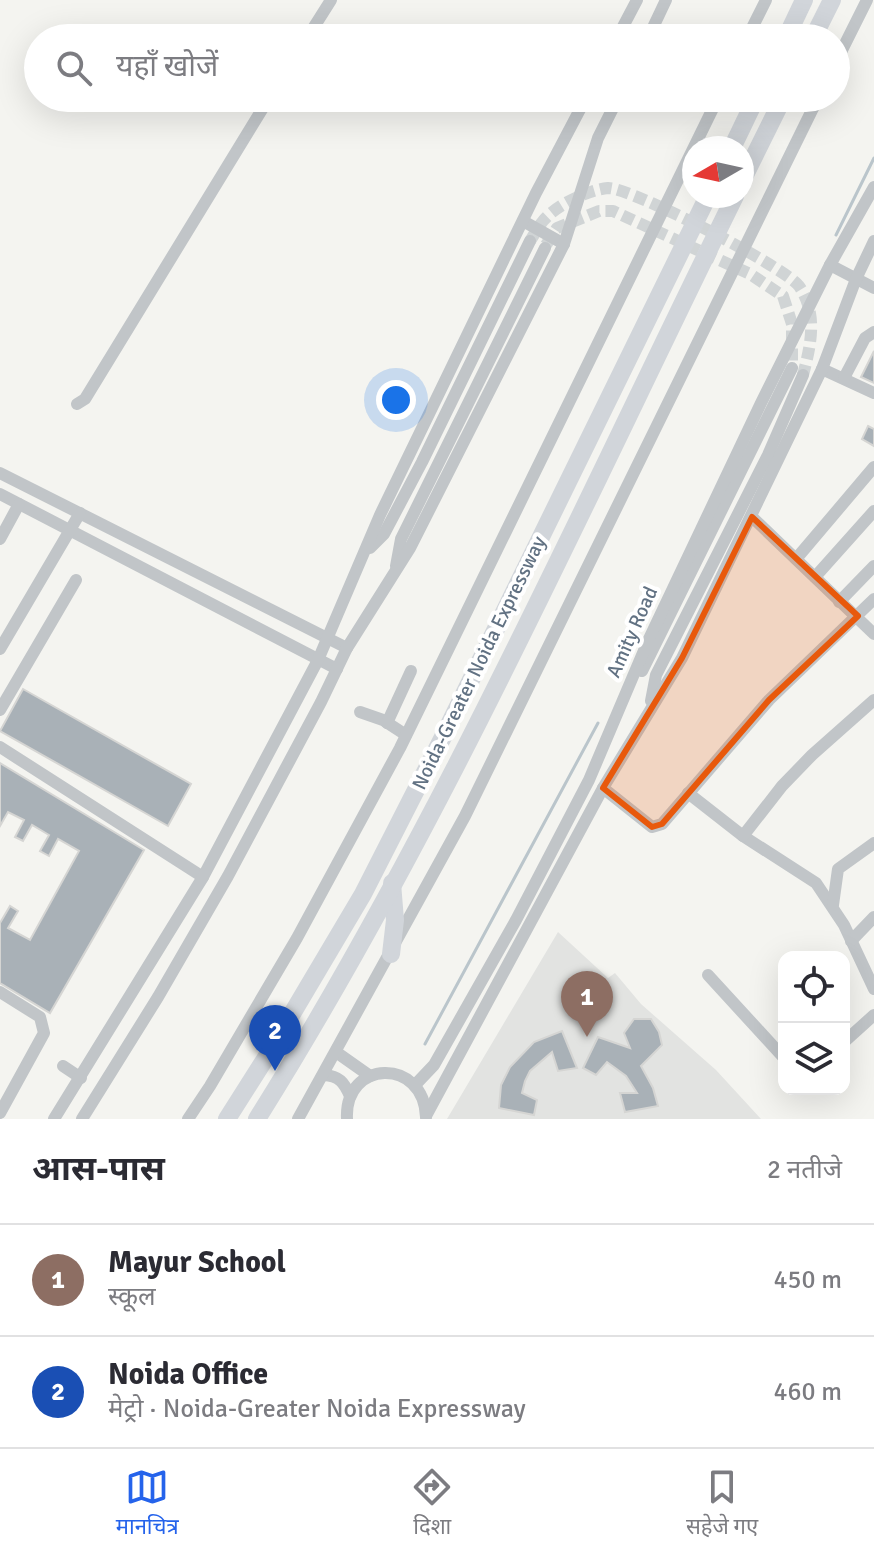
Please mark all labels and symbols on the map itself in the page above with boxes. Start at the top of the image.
north arrow [682,136,754,208]
your location [376,380,416,420]
street label: Noida-Greater Noida Expressway [407,531,552,794]
street label: Amity Road [601,583,663,681]
pin: 1 [561,971,613,1037]
pin: 2 [249,1005,301,1071]

